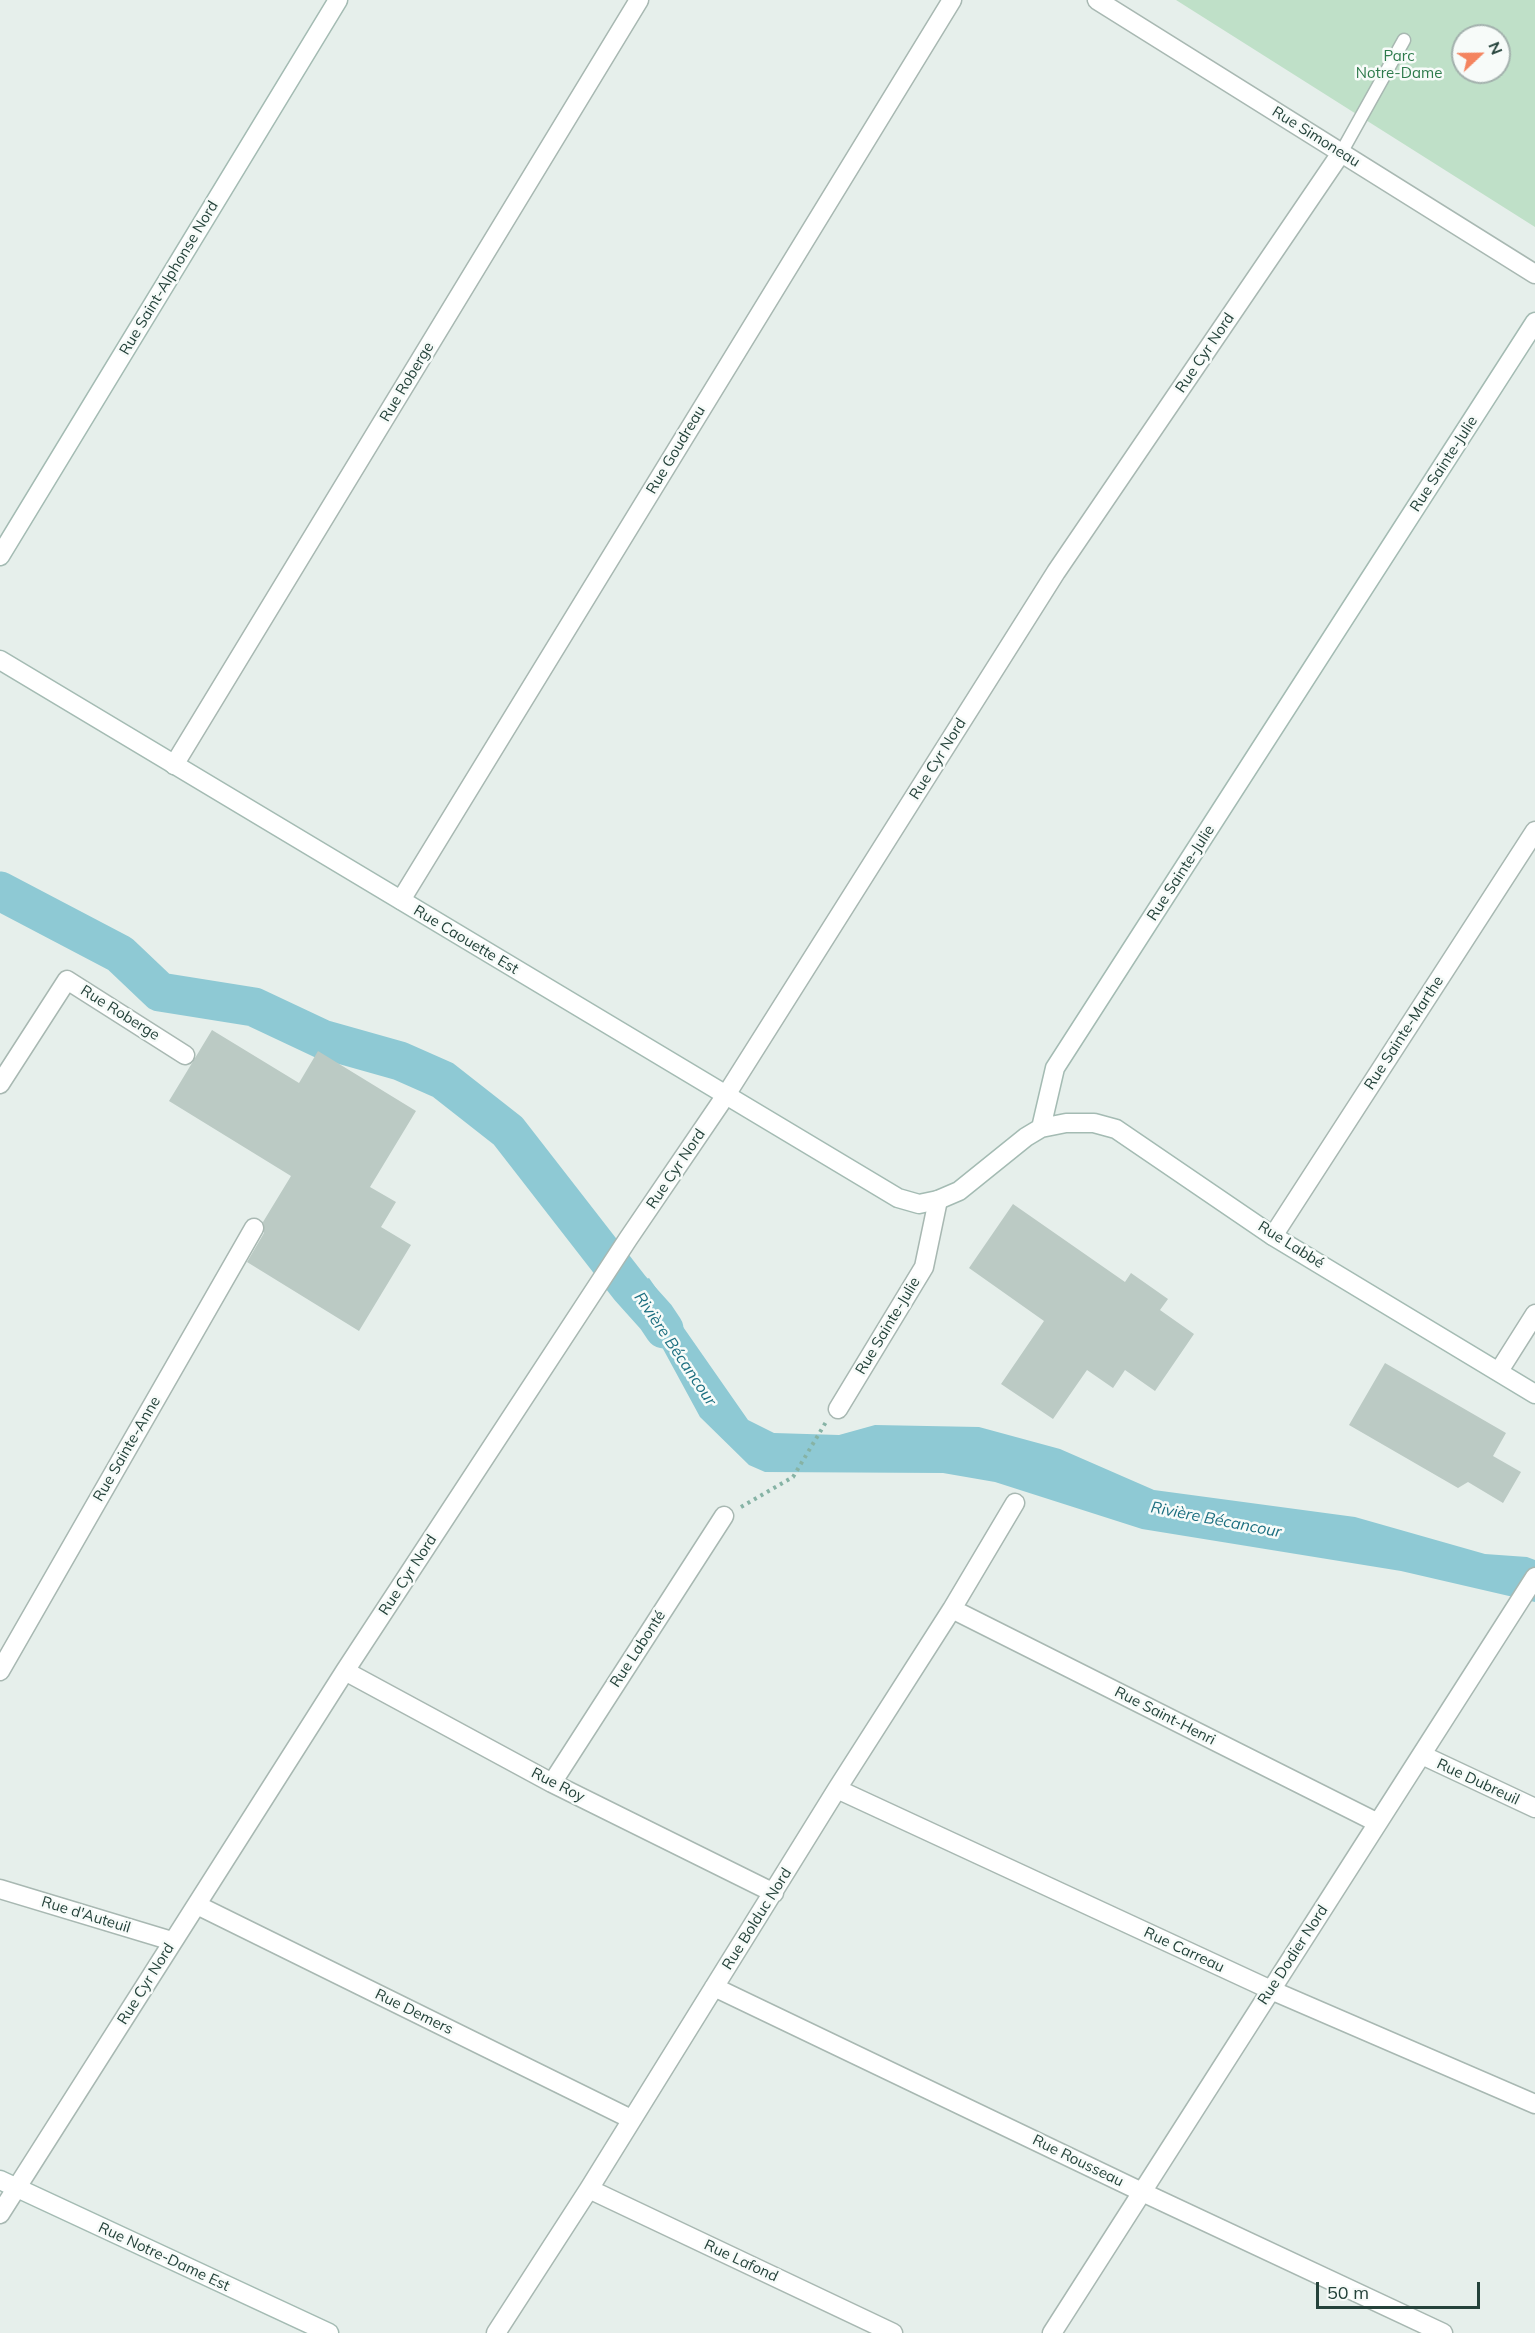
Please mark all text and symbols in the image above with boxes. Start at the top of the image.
north arrow [1451,24,1511,84]
text: N [1484,39,1507,57]
park label: Parc Notre-Dame [1356,47,1442,82]
street label: Rue Simoneau [1269,103,1363,171]
street label: Rue Saint-Alphonse Nord [116,198,222,358]
street label: Rue Cyr Nord [1172,310,1238,396]
street label: Rue Roberge [376,339,438,425]
street label: Rue Goudreau [643,403,709,497]
street label: Rue Sainte-Julie [1406,413,1482,515]
street label: Rue Cyr Nord [906,715,970,803]
street label: Rue Sainte-Julie [1143,822,1219,924]
street label: Rue Caouette Est [410,902,522,978]
street label: Rue Sainte-Marthe [1361,973,1447,1093]
street label: Rue Roberge [77,982,163,1044]
street label: Rue Cyr Nord [643,1126,709,1212]
street label: Rue Labbé [1255,1218,1327,1272]
street label: Rue Sainte-Julie [852,1274,924,1378]
water label: Rivière Bécancour [630,1289,720,1409]
street label: Rue Sainte-Anne [90,1393,164,1505]
water label: Rivière Bécancour [1149,1498,1283,1542]
street label: Rue Cyr Nord [375,1531,441,1619]
street label: Rue Labonté [606,1607,670,1691]
street label: Rue Saint-Henri [1112,1683,1218,1749]
street label: Rue Dubreuil [1434,1755,1522,1809]
street label: Rue Roy [528,1764,588,1806]
street label: Rue Bolduc Nord [718,1865,796,1973]
street label: Rue d'Auteuil [39,1893,133,1937]
street label: Rue Dodier Nord [1254,1902,1332,2008]
street label: Rue Carreau [1141,1924,1227,1976]
street label: Rue Cyr Nord [114,1940,178,2028]
street label: Rue Demers [372,1985,456,2039]
street label: Rue Rousseau [1029,2131,1127,2191]
street label: Rue Notre-Dame Est [95,2219,233,2295]
street label: Rue Lafond [701,2236,781,2286]
scale bar [1319,2270,1482,2308]
text: 50 m [1327,2281,1369,2304]

